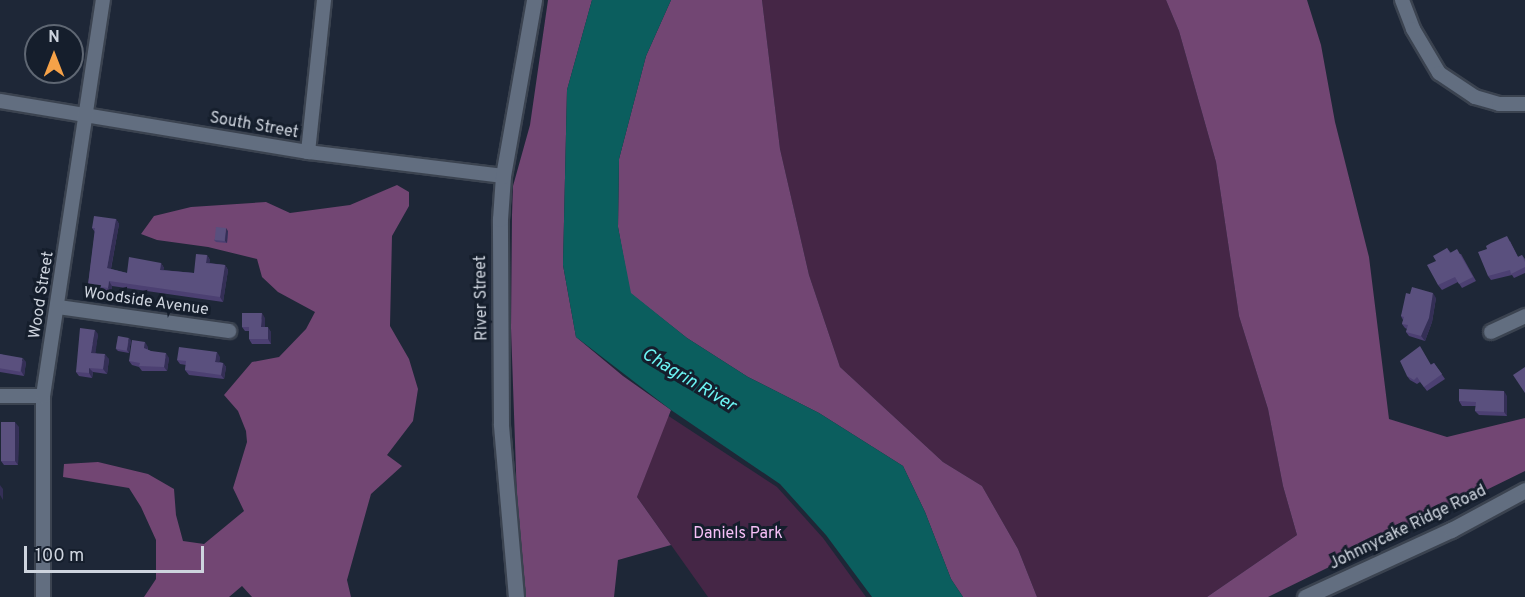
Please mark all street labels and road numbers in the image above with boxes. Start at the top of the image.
street label: South Street [208,109,300,143]
street label: Wood Street [26,250,58,340]
street label: River Street [472,255,492,341]
street label: Woodside Avenue [82,284,210,320]
street label: Johnnycake Ridge Road [1326,482,1490,574]

